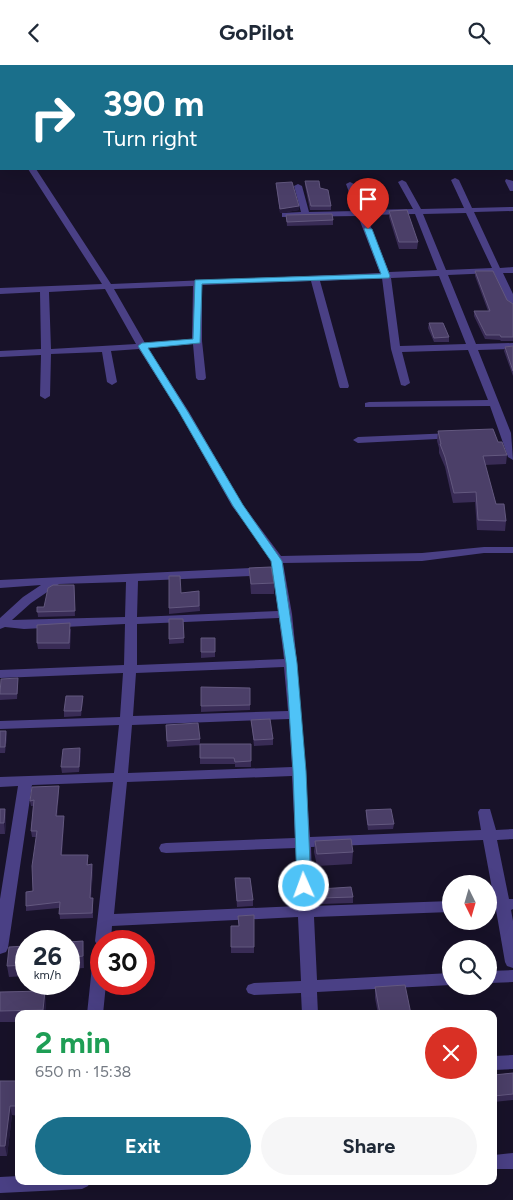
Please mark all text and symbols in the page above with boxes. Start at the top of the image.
icon: back [20,19,48,47]
text: GoPilot [219,19,294,46]
icon: search [465,19,493,47]
text: 390 m [103,83,204,125]
icon: right [20,85,85,150]
text: Turn right [103,125,198,152]
pin [347,178,389,229]
icon: arrive [354,185,382,213]
position arrow [277,859,329,911]
north arrow [442,875,498,930]
map controls [442,875,497,995]
speed limit sign: 30 [90,930,155,995]
button: search [442,940,497,995]
text: 26 [33,941,62,971]
text: km/h [34,968,61,982]
text: 2 min [35,1024,111,1061]
button: close [425,1027,477,1079]
text: 650 m · 15:38 [35,1062,131,1081]
button: Exit [35,1117,251,1175]
button: Share [261,1117,477,1175]

